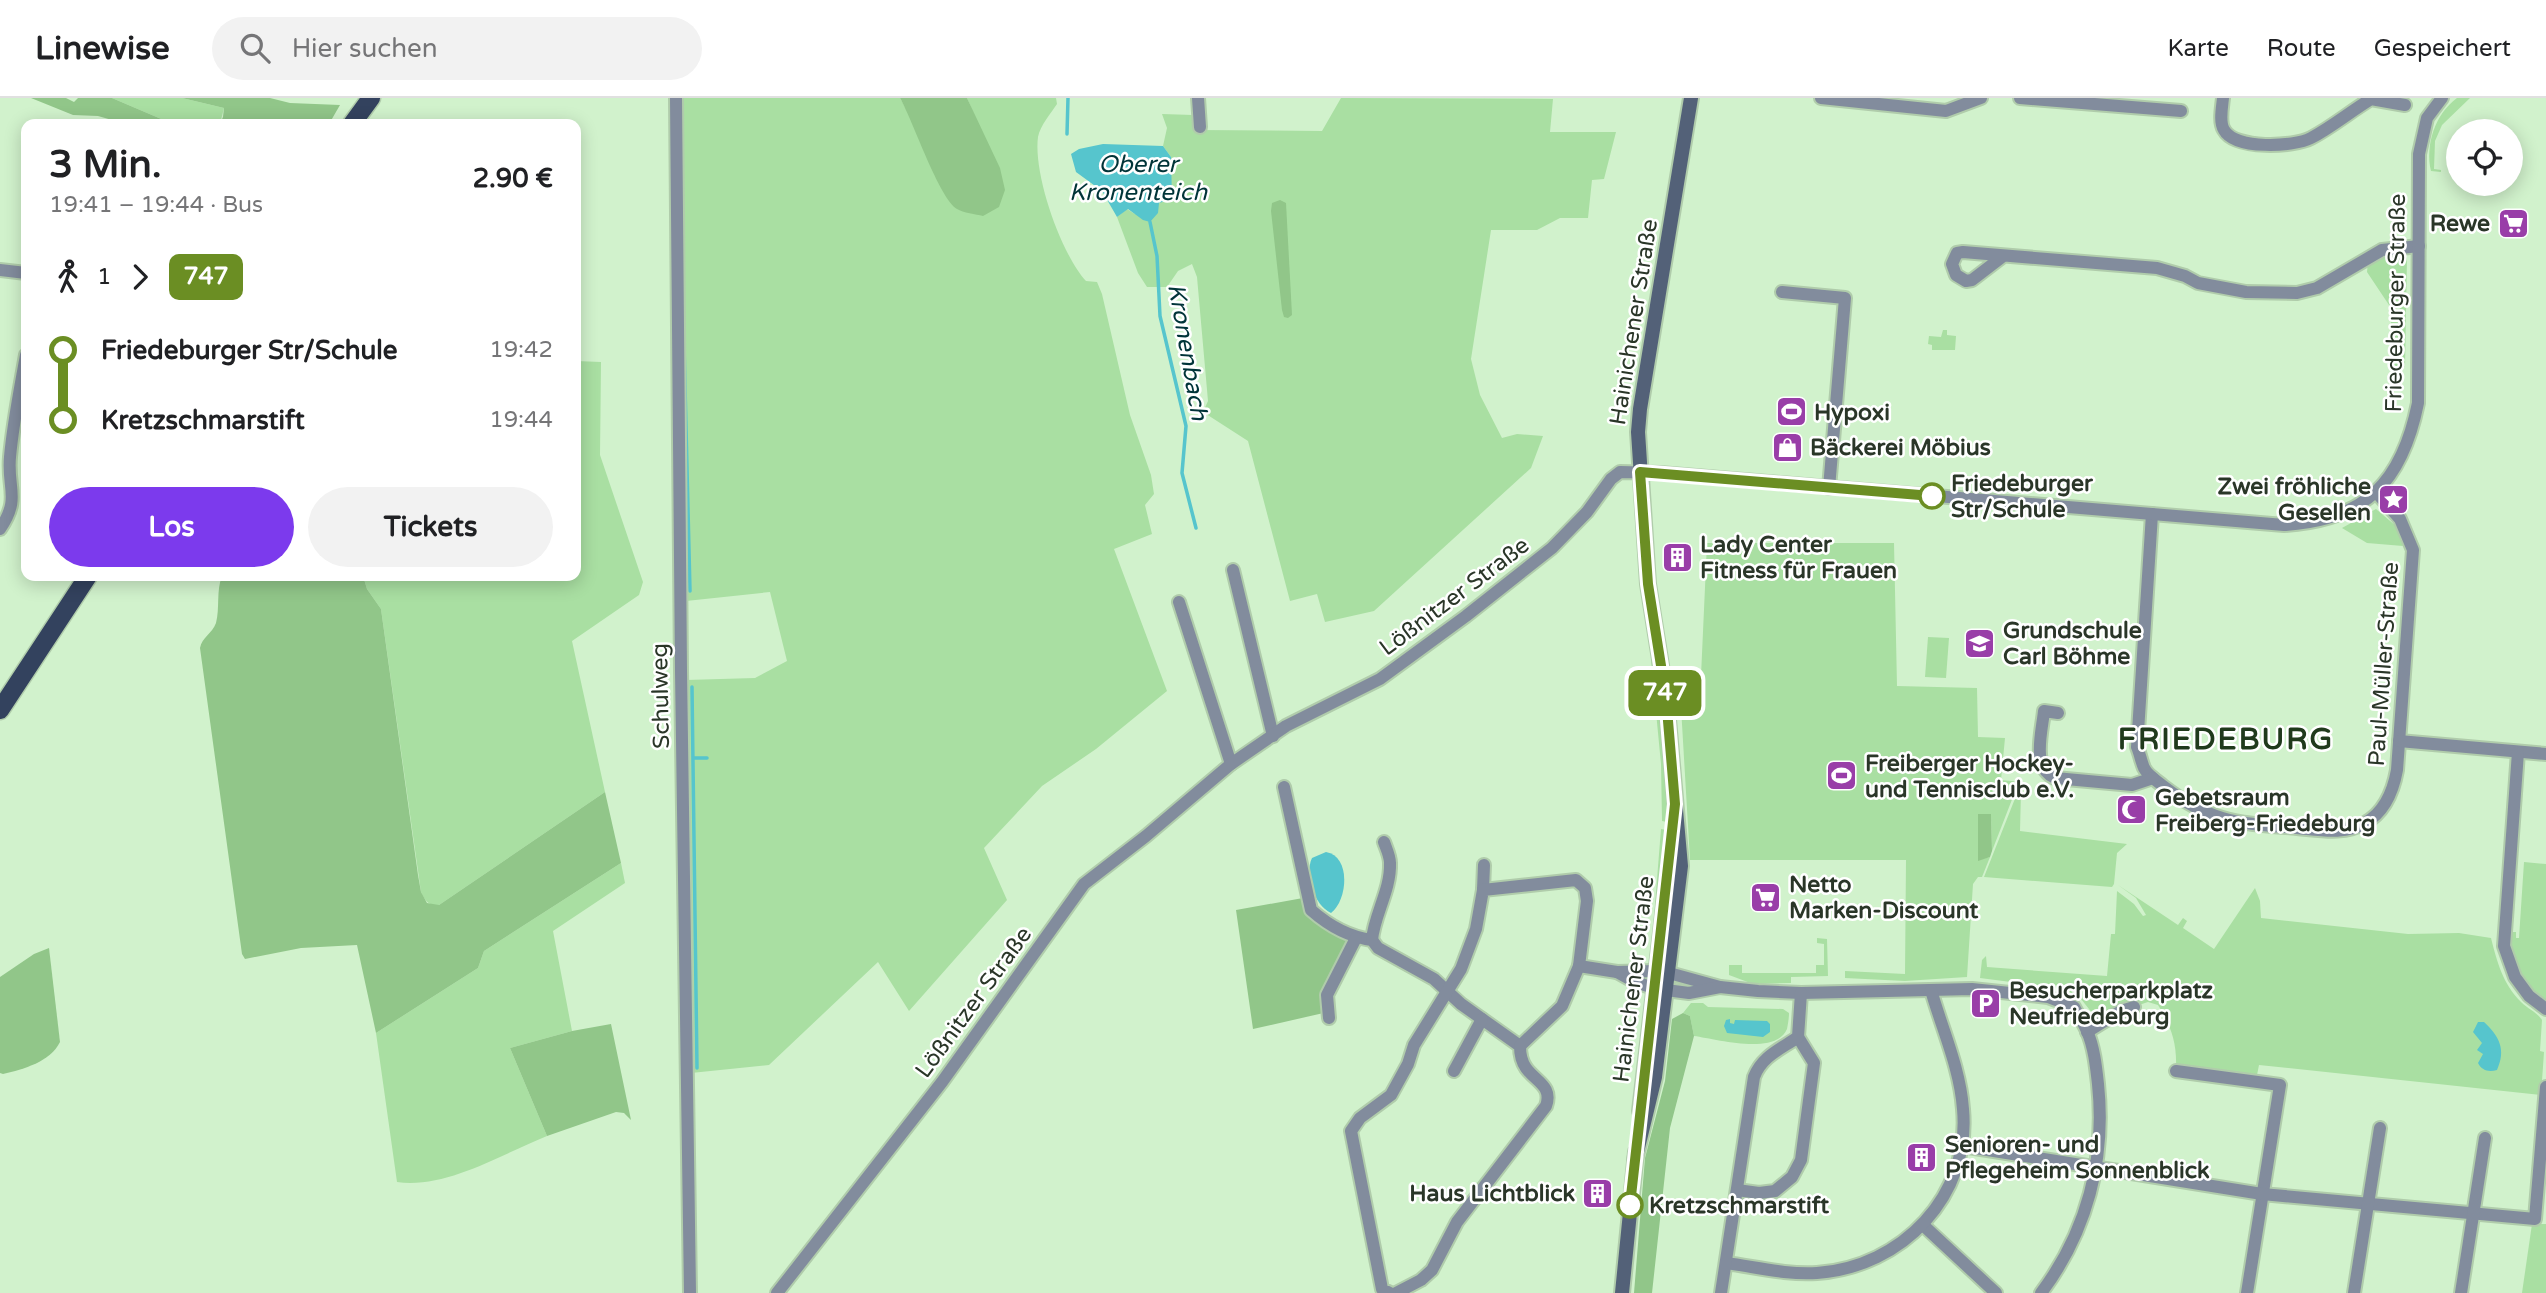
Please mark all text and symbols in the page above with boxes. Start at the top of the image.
search box [212,17,702,80]
text: Linewise [35,29,170,68]
icon: search [236,29,274,67]
text: Hier suchen [292,33,438,64]
text: Karte [2167,34,2229,63]
text: Route [2267,34,2336,63]
text: Gespeichert [2374,34,2511,63]
map controls [2446,119,2523,196]
button: locate [2446,119,2523,196]
text: 3 Min. [49,142,162,188]
water label: Oberer Kronenteich [1069,150,1208,207]
text: 2.90 € [473,163,553,194]
text: 19:41 – 19:44 · Bus [49,191,263,219]
street label: Friedeburger Straße [2380,193,2412,413]
supermarket icon: Rewe [2496,206,2530,240]
place label: Rewe [2430,210,2490,238]
street label: Hainichener Straße [1604,217,1664,427]
icon: walk [49,258,87,296]
icon: forward [121,258,159,296]
text: 747 [183,262,229,291]
text: 1 [97,263,111,291]
water label: Kronenbach [1161,281,1214,424]
text: Friedeburger Str/Schule [101,335,398,366]
text: 19:42 [489,336,553,364]
sports icon: Hypoxi [1774,395,1808,429]
place label: Hypoxi [1814,399,1890,427]
text: Kretzschmarstift [101,405,305,436]
text: 19:44 [489,406,553,434]
shop icon: Bäckerei Möbius [1770,430,1804,464]
place label: Bäckerei Möbius [1810,434,1991,462]
place label: Friedeburger Str/Schule [1951,470,2094,524]
place label: Zwei fröhliche Gesellen [2218,473,2371,527]
place icon: Zwei fröhliche Gesellen [2377,482,2411,516]
marker: Friedeburger Str/Schule [1919,483,1945,509]
button: Los [49,487,294,567]
button: Tickets [308,487,553,567]
street label: Lößnitzer Straße [1374,531,1535,662]
place label: Lady Center Fitness für Frauen [1700,531,1897,585]
building icon: Lady Center Fitness für Frauen [1660,540,1694,574]
street label: Paul-Müller-Straße [2363,561,2405,767]
place label: Grundschule Carl Böhme [2003,617,2142,671]
school or university icon: Grundschule Carl Böhme [1963,626,1997,660]
street label: Schulweg [646,643,676,749]
line badge: 747 [1625,670,1705,716]
text: 747 [1642,678,1688,707]
district label: FRIEDEBURG [2118,721,2334,758]
place label: Freiberger Hockey- und Tennisclub e.V. [1865,750,2074,804]
sports icon: Freiberger Hockey- und Tennisclub e.V. [1825,759,1859,793]
place label: Gebetsraum Freiberg-Friedeburg [2155,784,2375,838]
mosque icon: Gebetsraum Freiberg-Friedeburg [2115,793,2149,827]
place label: Netto Marken-Discount [1789,871,1978,925]
street label: Hainichener Straße [1607,874,1661,1084]
supermarket icon: Netto Marken-Discount [1749,880,1783,914]
street label: Lößnitzer Straße [910,921,1038,1084]
place label: Besucherparkplatz Neufriedeburg [2009,977,2213,1031]
parking icon: Besucherparkplatz Neufriedeburg [1969,986,2003,1020]
place label: Senioren- und Pflegeheim Sonnenblick [1945,1131,2210,1185]
building icon: Senioren- und Pflegeheim Sonnenblick [1905,1140,1939,1174]
building icon: Haus Lichtblick [1581,1176,1615,1210]
place label: Haus Lichtblick [1409,1180,1575,1208]
marker: Kretzschmarstift [1617,1192,1643,1218]
place label: Kretzschmarstift [1649,1192,1829,1220]

